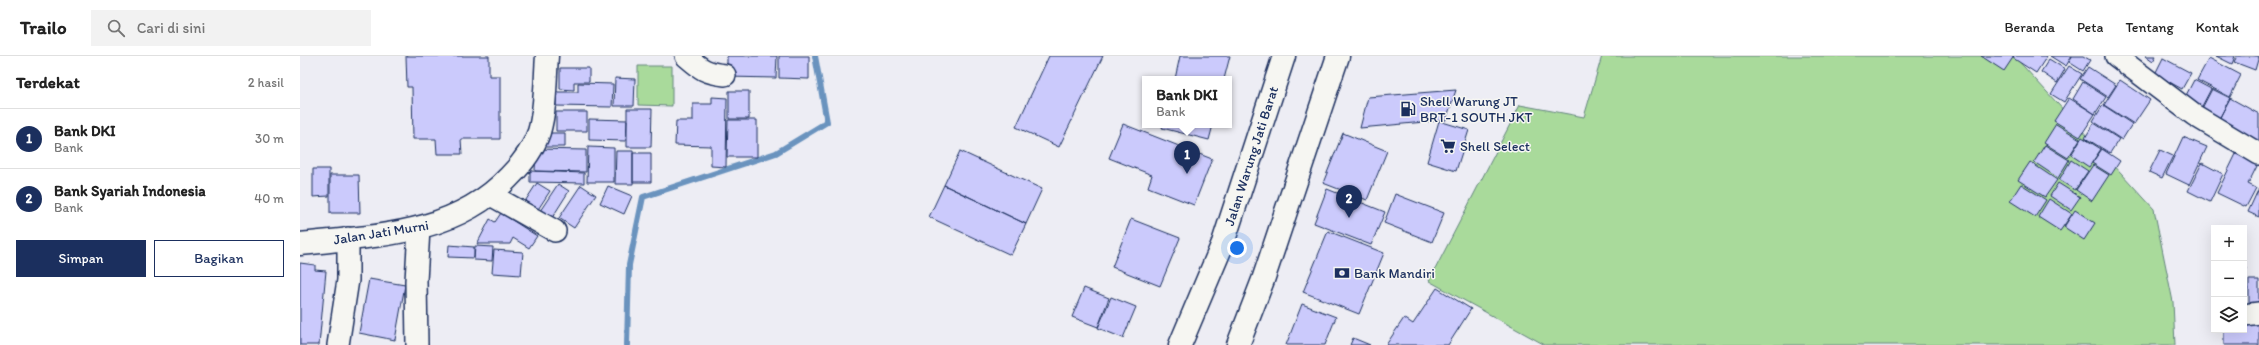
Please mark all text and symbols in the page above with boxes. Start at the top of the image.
search box [91,10,371,46]
text: Trailo [20,16,67,39]
icon: search [105,17,127,39]
text: Cari di sini [137,19,205,37]
text: Beranda [2004,19,2055,36]
text: Peta [2077,19,2103,36]
text: Tentang [2125,19,2174,36]
text: Kontak [2196,19,2239,36]
text: Terdekat [16,72,80,92]
text: 2 hasil [248,75,284,90]
popup [1142,76,1232,128]
street label: Jalan Warung Jati Barat [1221,84,1282,228]
text: Bank DKI [1156,86,1218,104]
place label: Shell Warung JT BRT-1 SOUTH JKT [1420,93,1532,126]
fuel station icon: Shell Warung JT BRT-1 SOUTH JKT [1399,100,1417,118]
text: Bank [1156,104,1185,119]
text: Bank DKI [54,122,116,140]
text: 1 [26,131,32,146]
text: 30 m [255,131,284,146]
supermarket icon: Shell Select [1439,137,1457,155]
place label: Shell Select [1460,138,1530,155]
text: Bank [54,140,83,155]
pin: 1 [1174,141,1200,174]
text: Bank Syariah Indonesia [54,182,206,200]
pin: 2 [1336,185,1362,218]
text: 2 [26,191,32,206]
text: 40 m [254,191,284,206]
text: Bank [54,200,83,215]
street label: Jalan Jati Murni [332,217,430,248]
map controls [2211,225,2247,333]
button: + [2211,225,2247,261]
your location [1227,238,1247,258]
button: Simpan [16,240,146,277]
button: Bagikan [154,240,284,277]
button: − [2211,261,2247,297]
bank icon: Bank Mandiri [1333,264,1351,282]
place label: Bank Mandiri [1354,265,1435,282]
button: layers [2211,297,2247,333]

